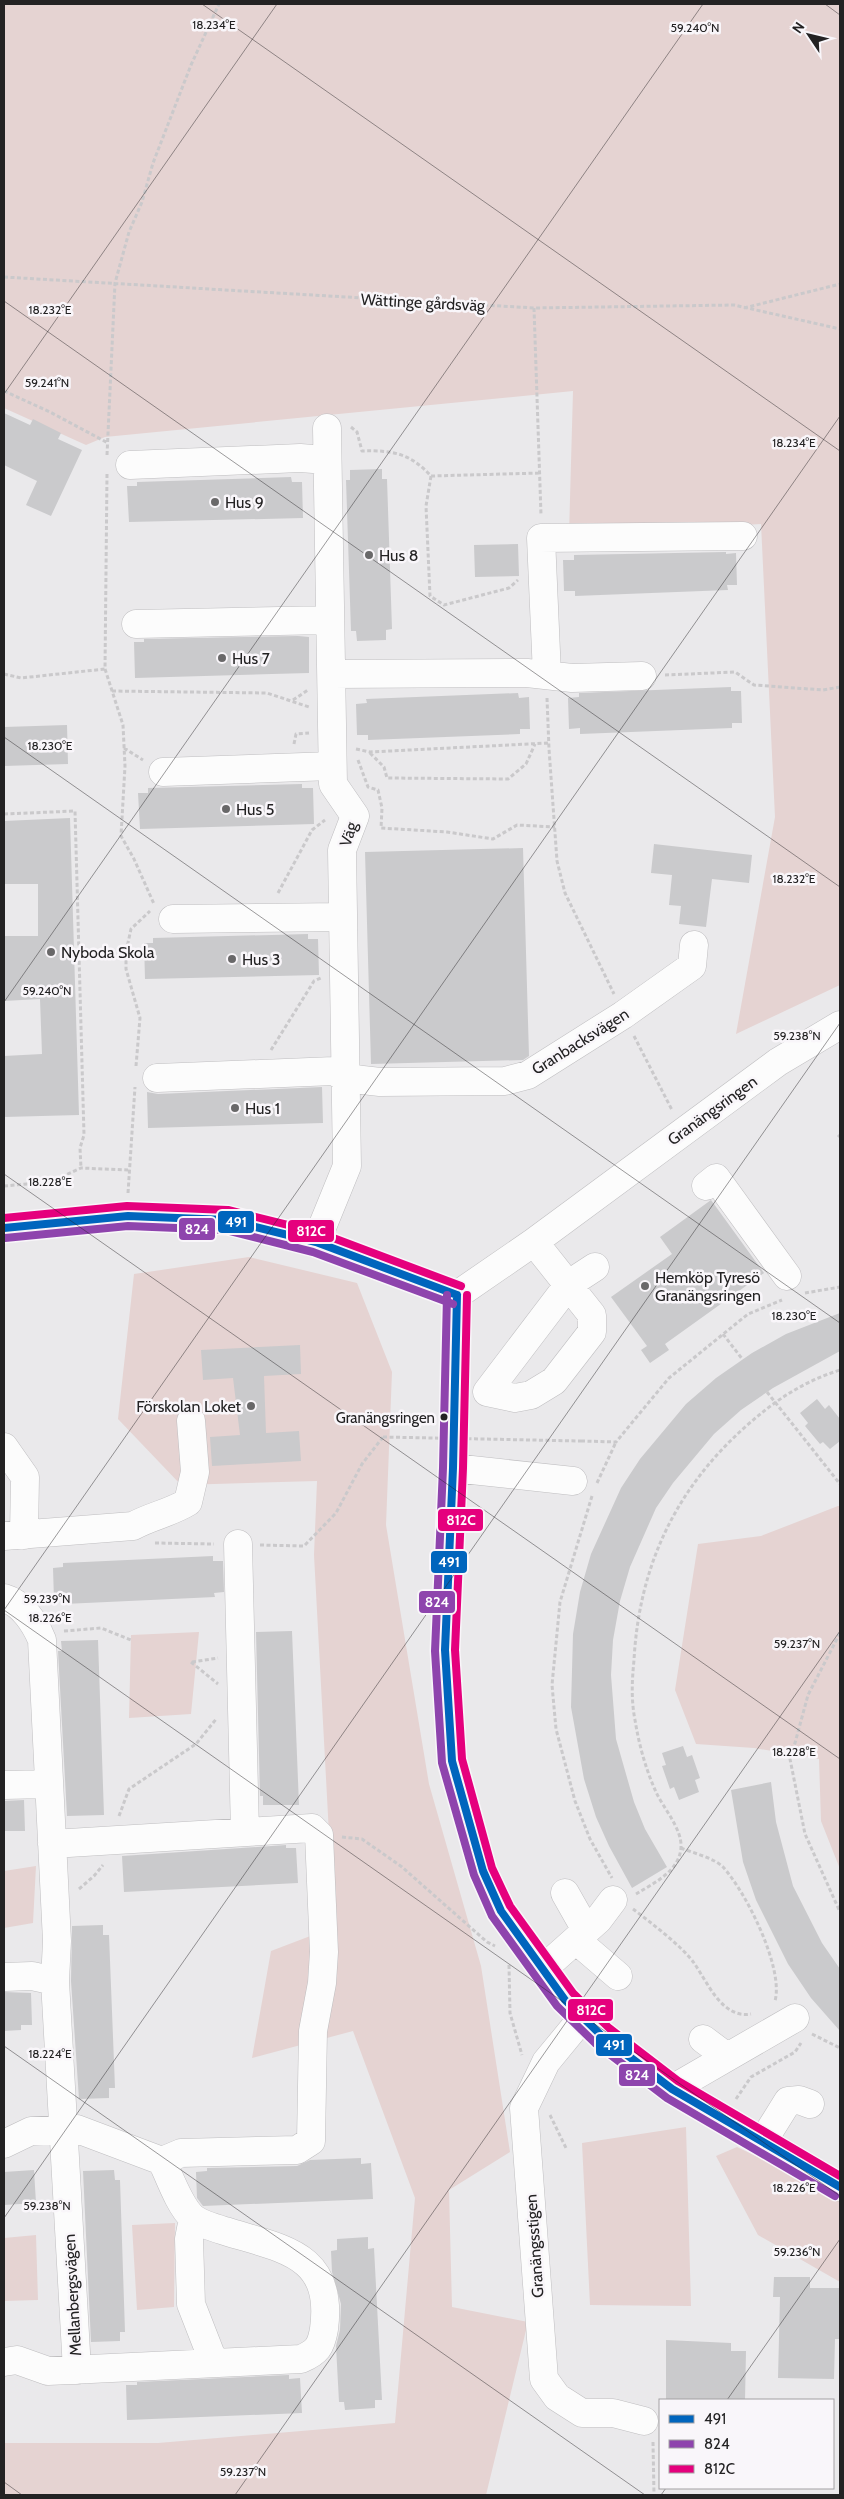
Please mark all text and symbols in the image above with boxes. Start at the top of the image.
north arrow [784,10,834,60]
text: 18.234°E [192,17,236,32]
text: N [788,18,809,37]
text: 59.240°N [670,20,720,35]
street label: Wättinge gårdsväg [360,290,487,315]
text: 18.232°E [29,302,72,317]
text: 59.241°N [25,375,69,390]
text: 18.234°E [772,435,816,450]
place label: Hus 9 [225,493,264,512]
marker: Hus 9 [209,496,221,508]
place label: Hus 8 [379,546,418,565]
marker: Hus 8 [363,549,375,561]
place label: Hus 7 [232,649,270,668]
marker: Hus 7 [216,652,228,664]
text: 18.230°E [28,738,73,753]
place label: Hus 5 [236,800,274,819]
marker: Hus 5 [220,803,232,815]
street label: Väg [336,819,361,849]
text: 18.232°E [773,871,816,886]
place label: Nyboda Skola [61,943,155,962]
marker: Nyboda Skola [45,946,57,958]
place label: Hus 3 [242,950,280,969]
marker: Hus 3 [226,953,238,965]
text: 59.240°N [22,983,72,998]
street label: Granbacksvägen [528,1004,632,1079]
text: 59.238°N [773,1028,821,1043]
street label: Granängsringen [664,1072,761,1149]
place label: Hus 1 [245,1099,280,1118]
marker: Hus 1 [229,1102,241,1114]
text: 18.228°E [28,1174,72,1189]
line badge: 491 [217,1210,255,1234]
text: 491 [225,1213,247,1231]
line badge: 824 [178,1217,216,1241]
line badge: 812C [287,1219,335,1243]
text: 824 [185,1220,209,1238]
text: 812C [296,1222,326,1240]
place label: Hemköp Tyresö Granängsringen [655,1268,761,1305]
marker: Hemköp Tyresö Granängsringen [639,1280,651,1292]
text: 18.230°E [772,1308,817,1323]
place label: Förskolan Loket [136,1397,242,1416]
marker: Förskolan Loket [245,1400,257,1412]
place label: Granängsringen [336,1409,435,1427]
marker: Granängsringen [439,1412,449,1422]
line badge: 812C [437,1508,484,1532]
text: 812C [446,1511,476,1529]
line badge: 491 [430,1550,468,1574]
text: 491 [438,1553,460,1571]
line badge: 824 [418,1590,456,1614]
text: 59.239°N [23,1591,71,1606]
text: 824 [425,1593,449,1611]
text: 18.226°E [28,1610,72,1625]
text: 59.237°N [774,1636,820,1651]
text: 18.228°E [772,1744,816,1759]
line badge: 812C [567,1998,614,2022]
text: 812C [576,2001,606,2019]
line badge: 491 [595,2033,633,2057]
text: 491 [603,2036,625,2054]
text: 18.224°E [28,2046,72,2061]
line badge: 824 [618,2063,656,2087]
text: 824 [625,2066,649,2084]
text: 18.226°E [772,2180,816,2195]
street label: Granängsstigen [521,2193,548,2298]
text: 59.238°N [23,2198,71,2213]
street label: Mellanbergsvägen [60,2233,85,2357]
text: 59.236°N [774,2244,820,2259]
legend [659,2399,834,2489]
text: 491 [704,2410,726,2428]
text: 824 [704,2435,730,2453]
text: 812C [704,2460,735,2478]
text: 59.237°N [220,2464,266,2479]

